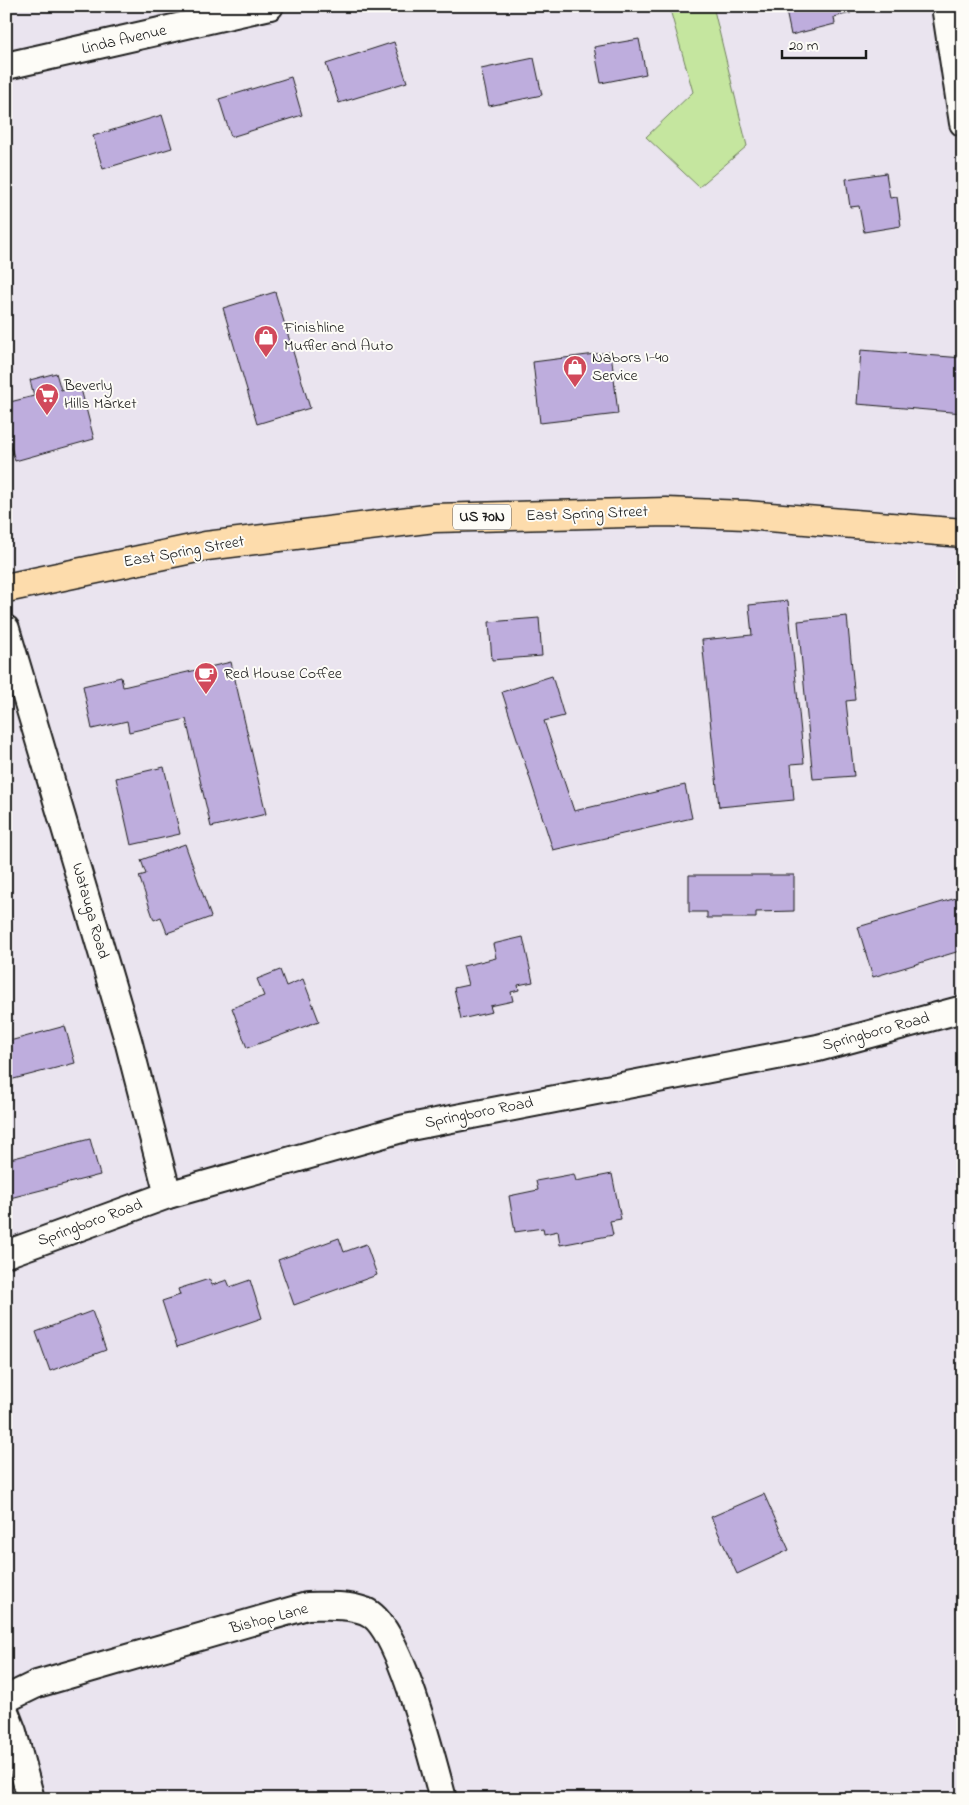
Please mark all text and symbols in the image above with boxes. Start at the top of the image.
street label: Linda Avenue [79,18,169,61]
scale bar [782,28,865,60]
text: 20 m [789,35,819,57]
place label: Finishline Muffler and Auto [283,316,393,358]
shop icon: Finishline Muffler and Auto [253,324,279,358]
place label: Nabors I-40 Service [592,346,669,388]
shop icon: Nabors I-40 Service [562,354,588,388]
place label: Beverly Hills Market [63,374,137,416]
supermarket icon: Beverly Hills Market [34,382,60,416]
street label: East Spring Street [526,500,649,528]
road number: US 70N [453,504,511,530]
street label: East Spring Street [122,529,247,574]
cafe icon: Red House Coffee [193,661,219,695]
place label: Red House Coffee [224,662,343,686]
street label: Watauga Road [65,860,115,962]
street label: Springboro Road [820,1006,932,1058]
street label: Springboro Road [423,1091,535,1135]
street label: Springboro Road [34,1193,146,1253]
street label: Bishop Lane [226,1597,312,1641]

